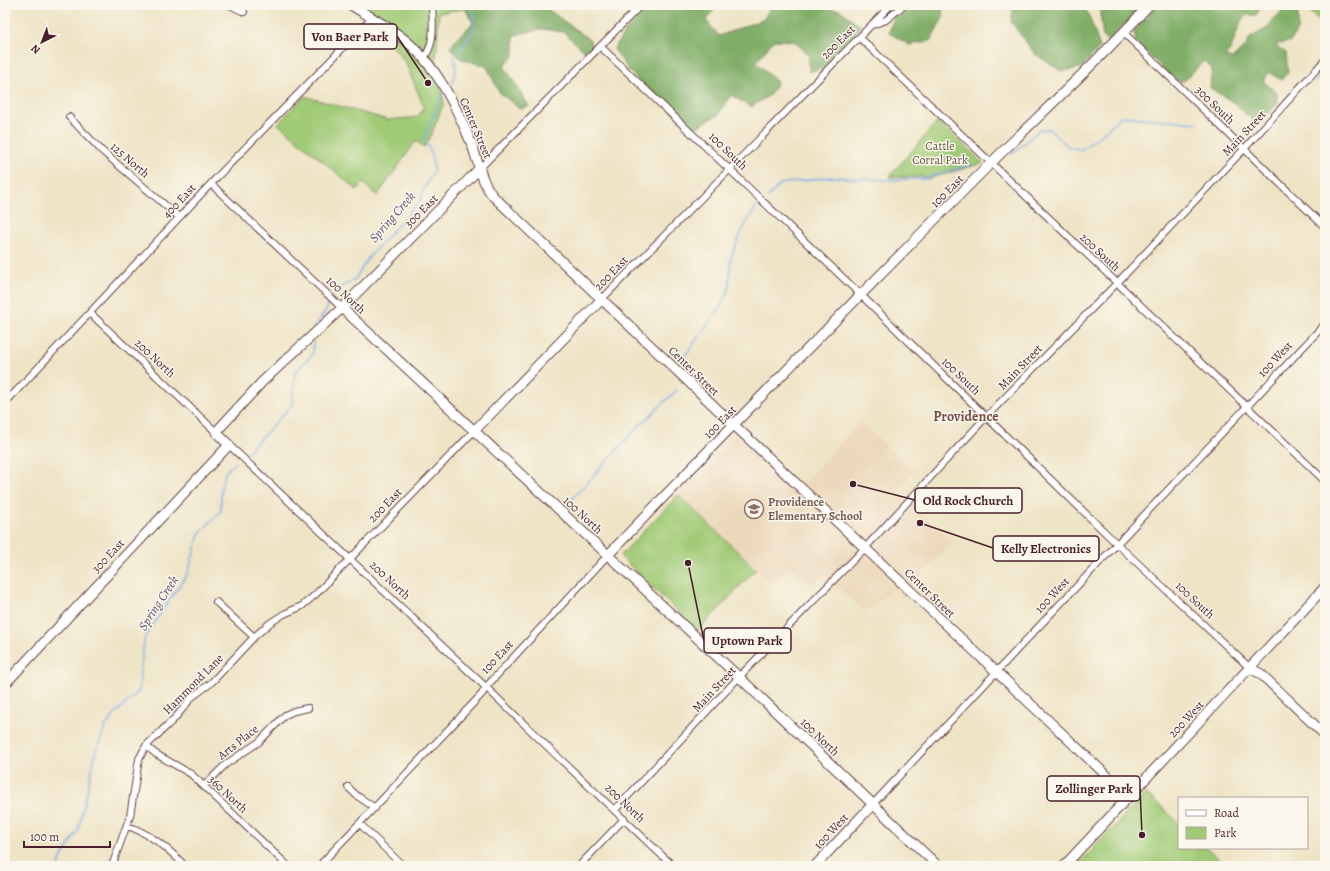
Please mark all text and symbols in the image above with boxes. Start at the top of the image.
street label: 200 East [817,21,859,63]
north arrow [22,22,62,62]
callout: Von Baer Park [304,24,397,49]
text: Von Baer Park [311,28,389,45]
text: N [28,41,44,57]
street label: 300 South [1192,82,1239,128]
street label: Center Street [456,95,496,161]
street label: Main Street [1219,106,1269,159]
street label: 100 South [705,128,751,174]
park label: Cattle Corral Park [912,138,968,168]
street label: 125 North [107,139,153,182]
street label: 100 East [927,171,967,211]
street label: 400 East [159,180,199,222]
water label: Spring Creek [365,188,419,246]
street label: 300 East [401,191,441,231]
street label: 200 South [1076,229,1124,275]
street label: 200 East [591,252,631,294]
street label: 100 North [323,273,370,318]
street label: 200 North [131,335,179,381]
street label: 100 West [1254,338,1296,380]
street label: Main Street [994,341,1046,393]
street label: Center Street [665,343,723,399]
street label: 100 South [938,353,984,399]
street label: 100 East [700,402,740,442]
district label: Providence [933,407,999,426]
street label: 200 East [365,484,405,526]
callout: Old Rock Church [915,488,1022,513]
text: Old Rock Church [923,492,1013,509]
street label: 100 North [560,493,607,538]
place label: Providence Elementary School [768,494,863,524]
school or university icon: Providence Elementary School [743,498,765,520]
street label: 300 East [88,535,128,577]
callout: Kelly Electronics [993,536,1099,561]
text: Kelly Electronics [1001,540,1091,557]
street label: 200 North [366,557,414,603]
street label: Center Street [901,565,959,621]
water label: Spring Creek [134,572,182,634]
street label: 100 West [1031,574,1073,616]
street label: 100 South [1172,578,1219,623]
callout: Uptown Park [704,628,791,653]
text: Uptown Park [712,632,783,649]
street label: 100 East [477,637,517,677]
street label: Hammond Lane [159,650,227,718]
street label: Main Street [689,662,739,715]
street label: 200 West [1165,697,1207,741]
street label: 100 North [797,714,843,760]
street label: Arts Place [213,721,262,764]
street label: 360 North [205,772,252,817]
callout: Zollinger Park [1047,776,1140,801]
street label: 200 North [601,780,649,827]
text: Zollinger Park [1055,780,1133,797]
legend [1178,797,1308,849]
text: Road [1214,805,1240,821]
street label: 100 West [810,810,852,852]
scale bar [24,823,110,849]
text: Park [1214,825,1237,841]
text: 100 m [30,829,59,845]

